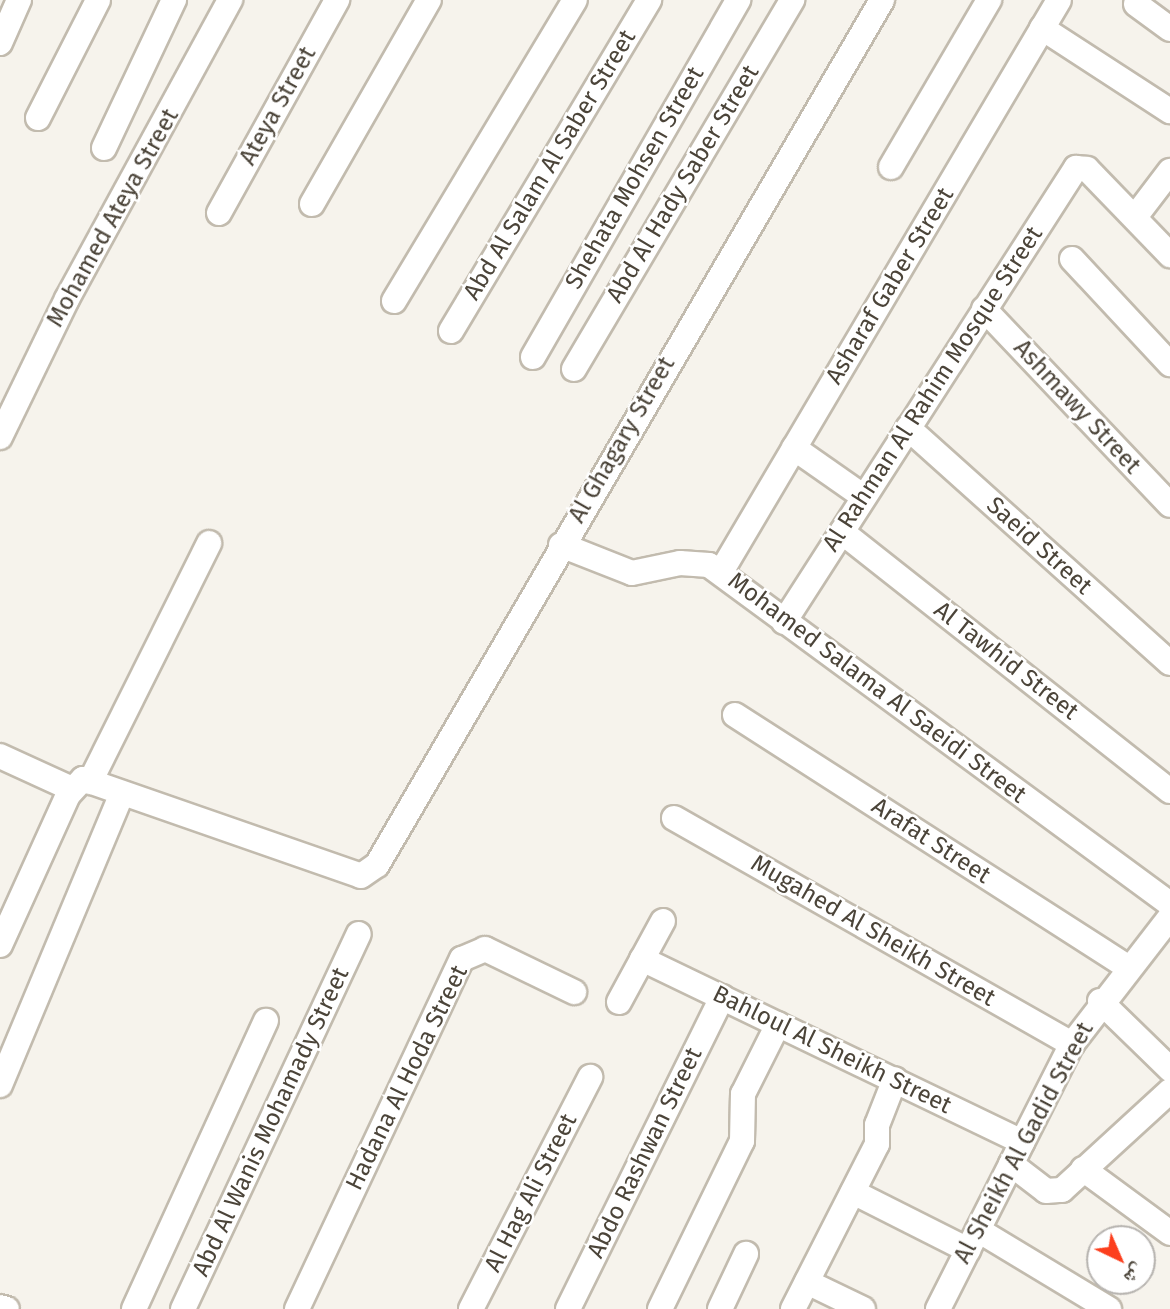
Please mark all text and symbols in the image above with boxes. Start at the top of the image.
street label: Abd Al Salam Al Saber Street [458,25,642,305]
street label: Ateya Street [234,42,322,170]
street label: Abd Al Hady Saber Street [601,60,765,308]
street label: Shehata Mohsen Street [560,62,710,294]
street label: Mohamed Ateya Street [41,104,185,332]
street label: Asharaf Gaber Street [820,182,960,390]
street label: Al Rahman Al Rahim Mosque Street [817,221,1049,557]
street label: Ashmawy Street [1007,334,1147,480]
street label: Al Ghagary Street [563,352,681,528]
street label: Saeid Street [980,491,1098,601]
street label: Mohamed Salama Al Saeidi Street [722,566,1032,810]
street label: Al Tawhid Street [928,596,1084,726]
street label: Arafat Street [866,792,996,890]
street label: Mugahed Al Sheikh Street [746,849,1000,1013]
street label: Hadana Al Hoda Street [340,961,474,1195]
street label: Abd Al Wanis Mohamady Street [187,963,355,1281]
street label: Bahloul Al Sheikh Street [708,980,956,1120]
street label: Al Sheikh Al Gadid Street [948,1017,1100,1269]
street label: Abdo Rashwan Street [582,1043,708,1263]
street label: Al Hag Ali Street [479,1109,583,1277]
north arrow [1086,1225,1156,1295]
text: ش [1119,1259,1150,1289]

